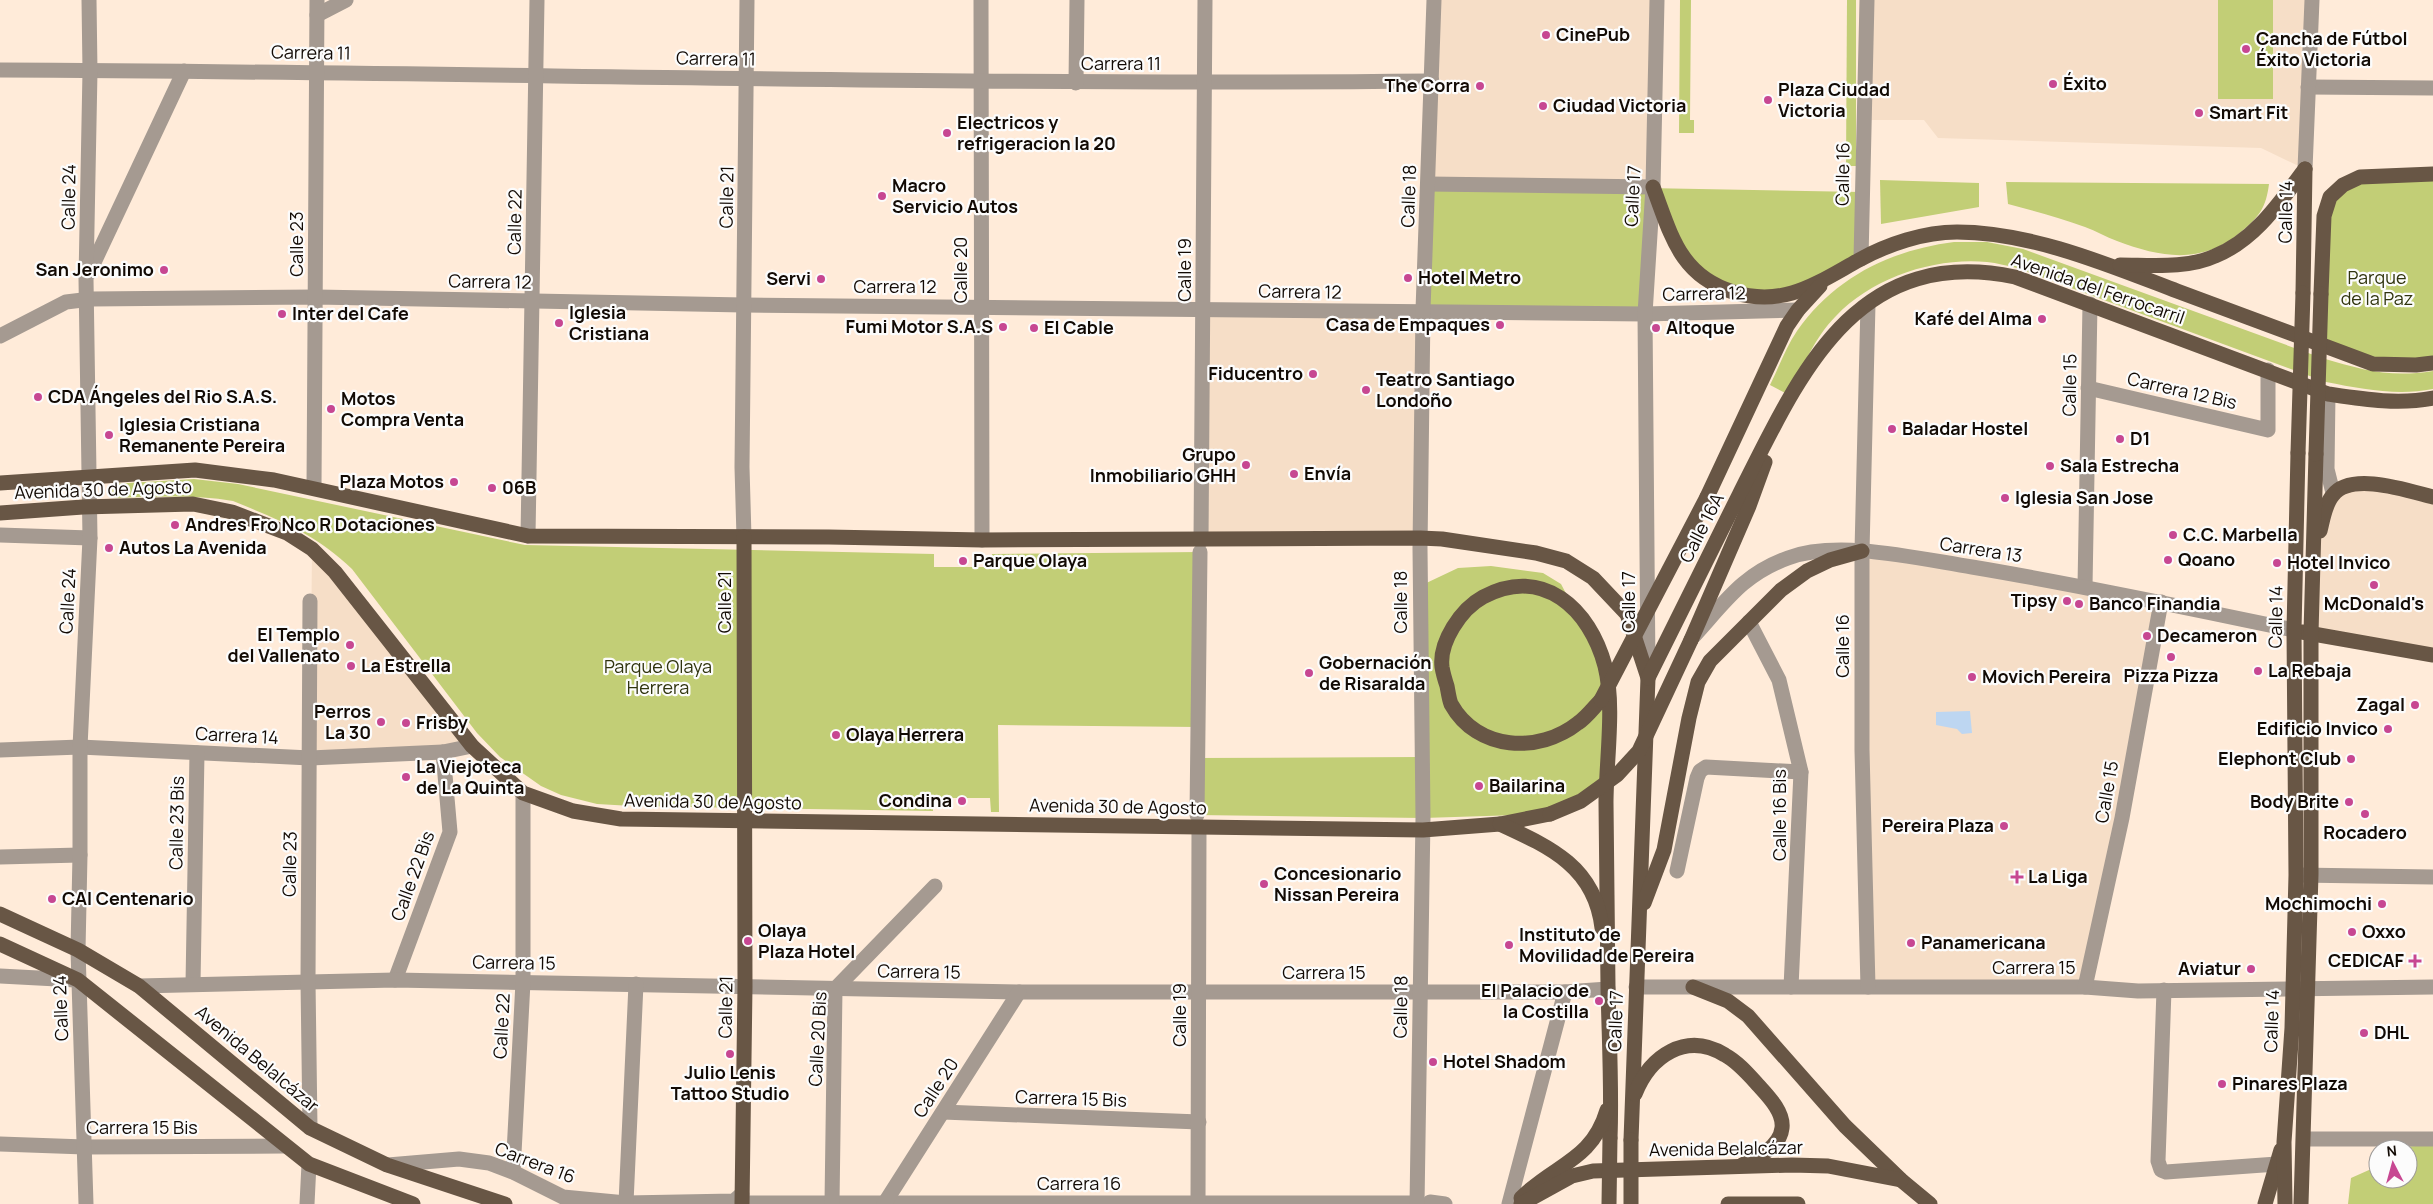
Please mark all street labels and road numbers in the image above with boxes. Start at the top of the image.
street label: Carrera 11 [271,39,351,65]
street label: Carrera 11 [676,45,756,71]
street label: Carrera 11 [1081,51,1161,75]
street label: Calle 16 [1829,142,1855,206]
street label: Calle 24 [55,164,81,230]
street label: Calle 18 [1395,164,1421,228]
street label: Calle 21 [713,165,739,229]
street label: Calle 17 [1618,165,1646,227]
street label: Calle 14 [2272,180,2298,244]
street label: Calle 22 [501,189,527,255]
street label: Calle 23 [284,211,308,277]
street label: Calle 20 [948,237,972,303]
street label: Calle 19 [1172,238,1196,302]
street label: Avenida del Ferrocarril [2008,247,2188,329]
street label: Carrera 12 [448,268,532,294]
street label: Carrera 12 [853,274,937,298]
street label: Carrera 12 [1258,278,1342,304]
street label: Carrera 12 [1662,280,1746,306]
street label: Calle 15 [2056,353,2082,417]
street label: Carrera 12 Bis [2125,366,2239,414]
street label: Avenida 30 de Agosto [14,474,192,504]
street label: Calle 16A [1673,488,1729,566]
street label: Carrera 13 [1938,531,2024,567]
street label: Calle 24 [53,567,81,634]
street label: Calle 21 [712,571,736,633]
street label: Calle 18 [1388,571,1412,633]
street label: Calle 17 [1616,571,1640,633]
street label: Calle 14 [2262,585,2288,649]
street label: Calle 16 [1830,614,1854,678]
street label: Carrera 14 [195,721,279,749]
street label: Calle 15 [2089,759,2123,825]
street label: Calle 16 Bis [1767,769,1791,861]
street label: Calle 23 Bis [163,776,189,870]
street label: Avenida 30 de Agosto [624,787,802,815]
street label: Avenida 30 de Agosto [1029,792,1207,820]
street label: Calle 22 Bis [385,827,439,924]
street label: Calle 23 [276,831,302,897]
street label: Carrera 15 [472,949,556,975]
street label: Carrera 15 [1992,955,2076,979]
street label: Carrera 15 [877,958,961,984]
street label: Carrera 15 [1282,960,1366,984]
street label: Calle 24 [47,975,73,1041]
street label: Calle 21 [712,975,738,1039]
street label: Calle 18 [1387,975,1413,1039]
street label: Calle 19 [1167,983,1191,1047]
street label: Calle 14 [2258,989,2284,1053]
street label: Calle 17 [1602,990,1628,1052]
street label: Calle 20 Bis [803,991,831,1087]
street label: Calle 22 [487,992,515,1059]
street label: Avenida Belalcázar [191,999,325,1117]
street label: Calle 20 [907,1053,963,1122]
street label: Carrera 15 Bis [1015,1084,1127,1112]
street label: Carrera 15 Bis [86,1115,198,1139]
street label: Avenida Belalcázar [1649,1135,1804,1161]
street label: Carrera 16 [492,1136,579,1188]
street label: Carrera 16 [1037,1171,1121,1195]

